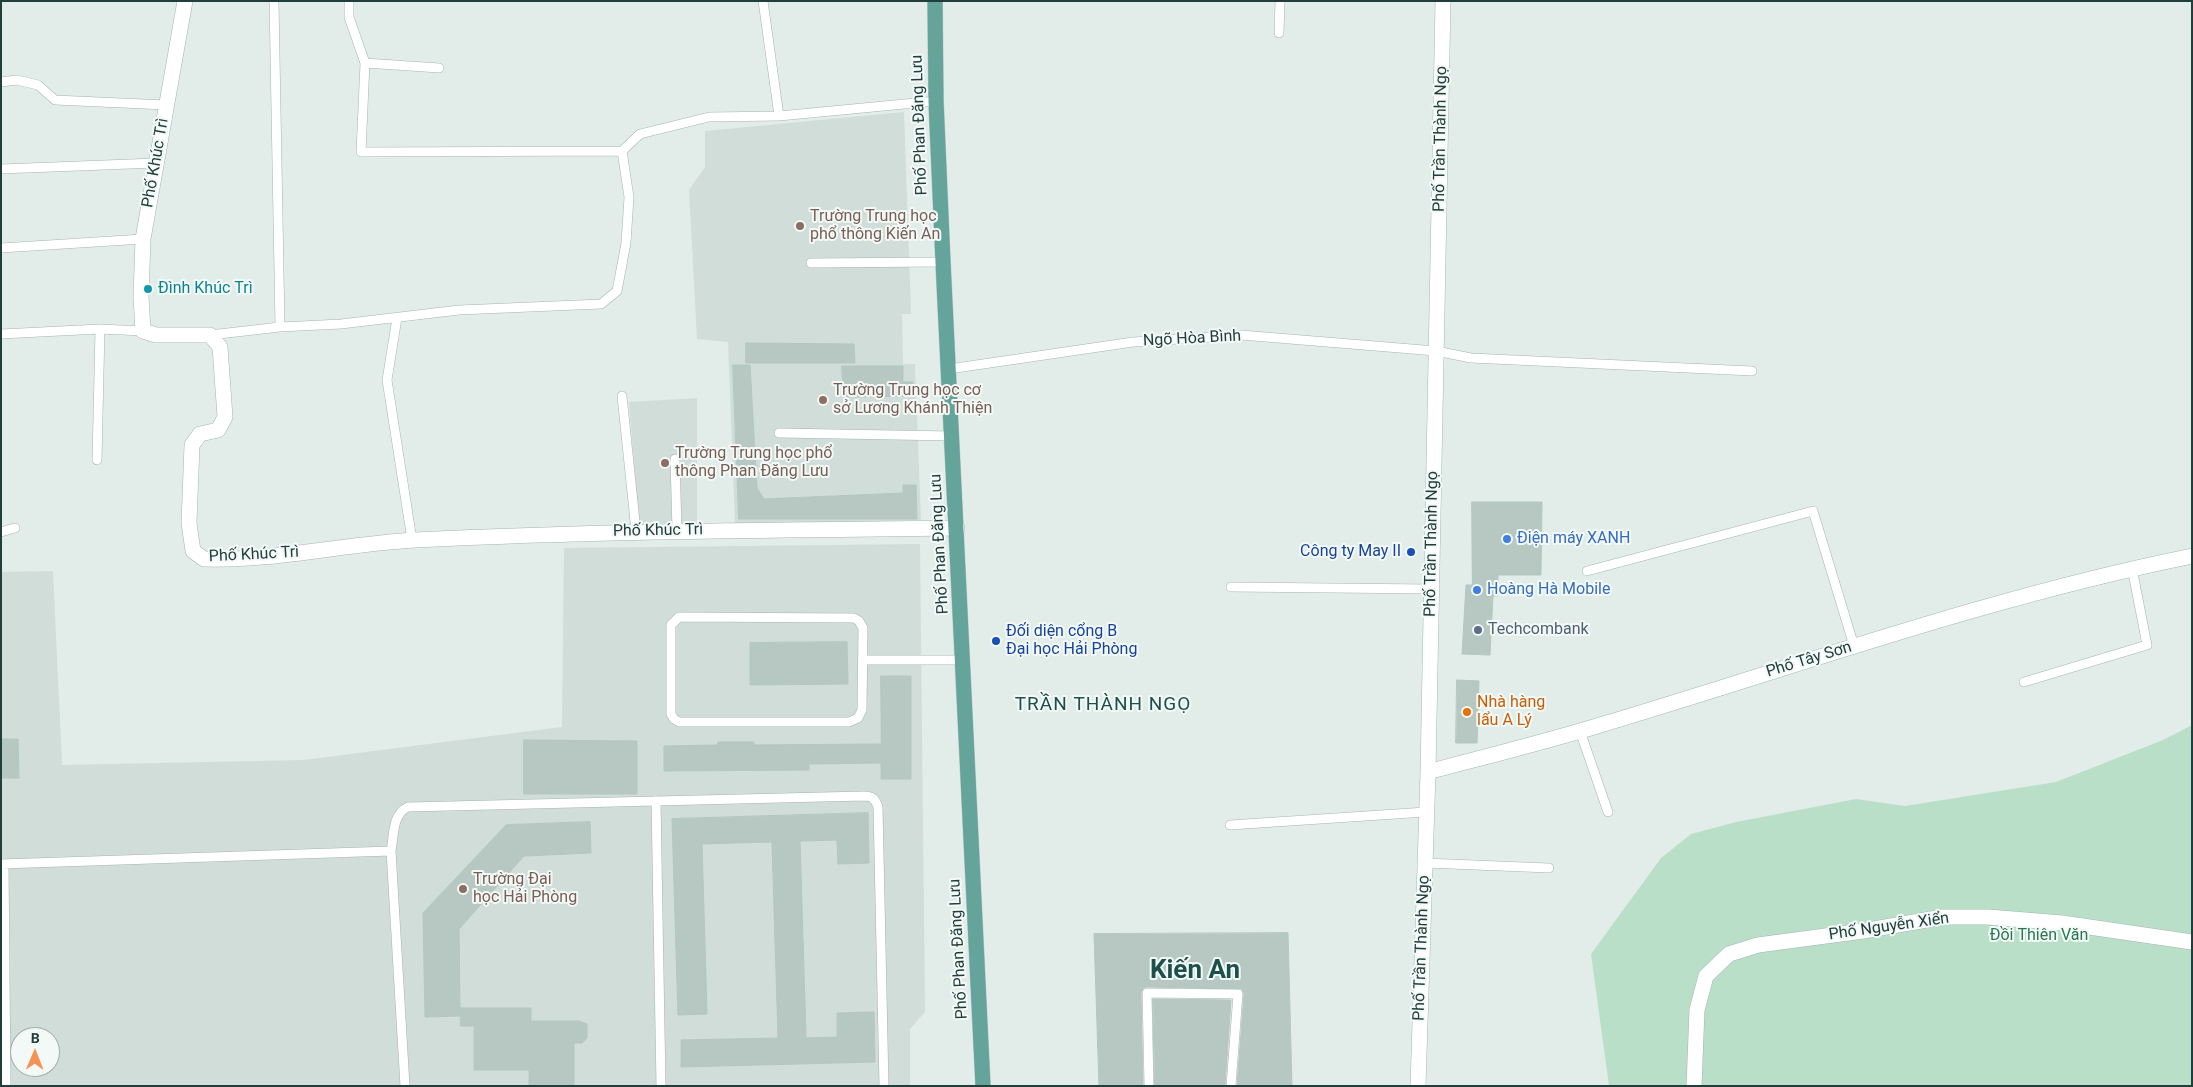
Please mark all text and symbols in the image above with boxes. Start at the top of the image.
street label: Phố Phan Đăng Lưu [908,54,932,196]
street label: Phố Trần Thành Ngọ [1430,66,1452,212]
street label: Phố Khúc Trì [139,117,173,209]
place label: Trường Trung học phổ thông Kiến An [810,207,940,245]
marker: Trường Trung học phổ thông Kiến An [794,220,806,232]
place label: Đình Khúc Trì [158,279,253,299]
marker: Đình Khúc Trì [142,283,154,295]
street label: Ngõ Hòa Bình [1142,327,1242,351]
place label: Trường Trung học cơ sở Lương Khánh Thiện [833,381,992,419]
marker: Trường Trung học cơ sở Lương Khánh Thiện [817,394,829,406]
place label: Trường Trung học phổ thông Phan Đăng Lưu [675,444,832,482]
marker: Trường Trung học phổ thông Phan Đăng Lưu [659,457,671,469]
street label: Phố Trần Thành Ngọ [1421,471,1443,617]
street label: Phố Phan Đăng Lưu [927,473,953,615]
street label: Phố Khúc Trì [613,521,703,541]
place label: Điện máy XANH [1517,529,1630,549]
marker: Điện máy XANH [1501,533,1513,545]
place label: Công ty May II [1300,542,1401,562]
street label: Phố Khúc Trì [208,543,300,567]
marker: Công ty May II [1405,546,1417,558]
place label: Hoàng Hà Mobile [1487,580,1610,600]
marker: Hoàng Hà Mobile [1471,584,1483,596]
place label: Techcombank [1488,620,1589,640]
place label: Đối diện cổng B Đại học Hải Phòng [1006,622,1137,660]
marker: Techcombank [1472,624,1484,636]
marker: Đối diện cổng B Đại học Hải Phòng [990,635,1002,647]
street label: Phố Tây Sơn [1764,638,1854,682]
place label: Nhà hàng lẩu A Lý [1477,693,1545,731]
district label: TRẦN THÀNH NGỌ [1013,694,1193,716]
marker: Nhà hàng lẩu A Lý [1461,706,1473,718]
place label: Trường Đại học Hải Phòng [473,870,577,908]
street label: Phố Trần Thành Ngọ [1410,875,1434,1021]
street label: Phố Phan Đăng Lưu [946,878,972,1020]
marker: Trường Đại học Hải Phòng [457,883,469,895]
street label: Phố Nguyễn Xiển [1828,909,1950,945]
park label: Đồi Thiên Văn [1990,926,2088,946]
district label: Kiến An [1150,955,1240,987]
north arrow [10,1027,60,1077]
text: B [31,1030,40,1046]

